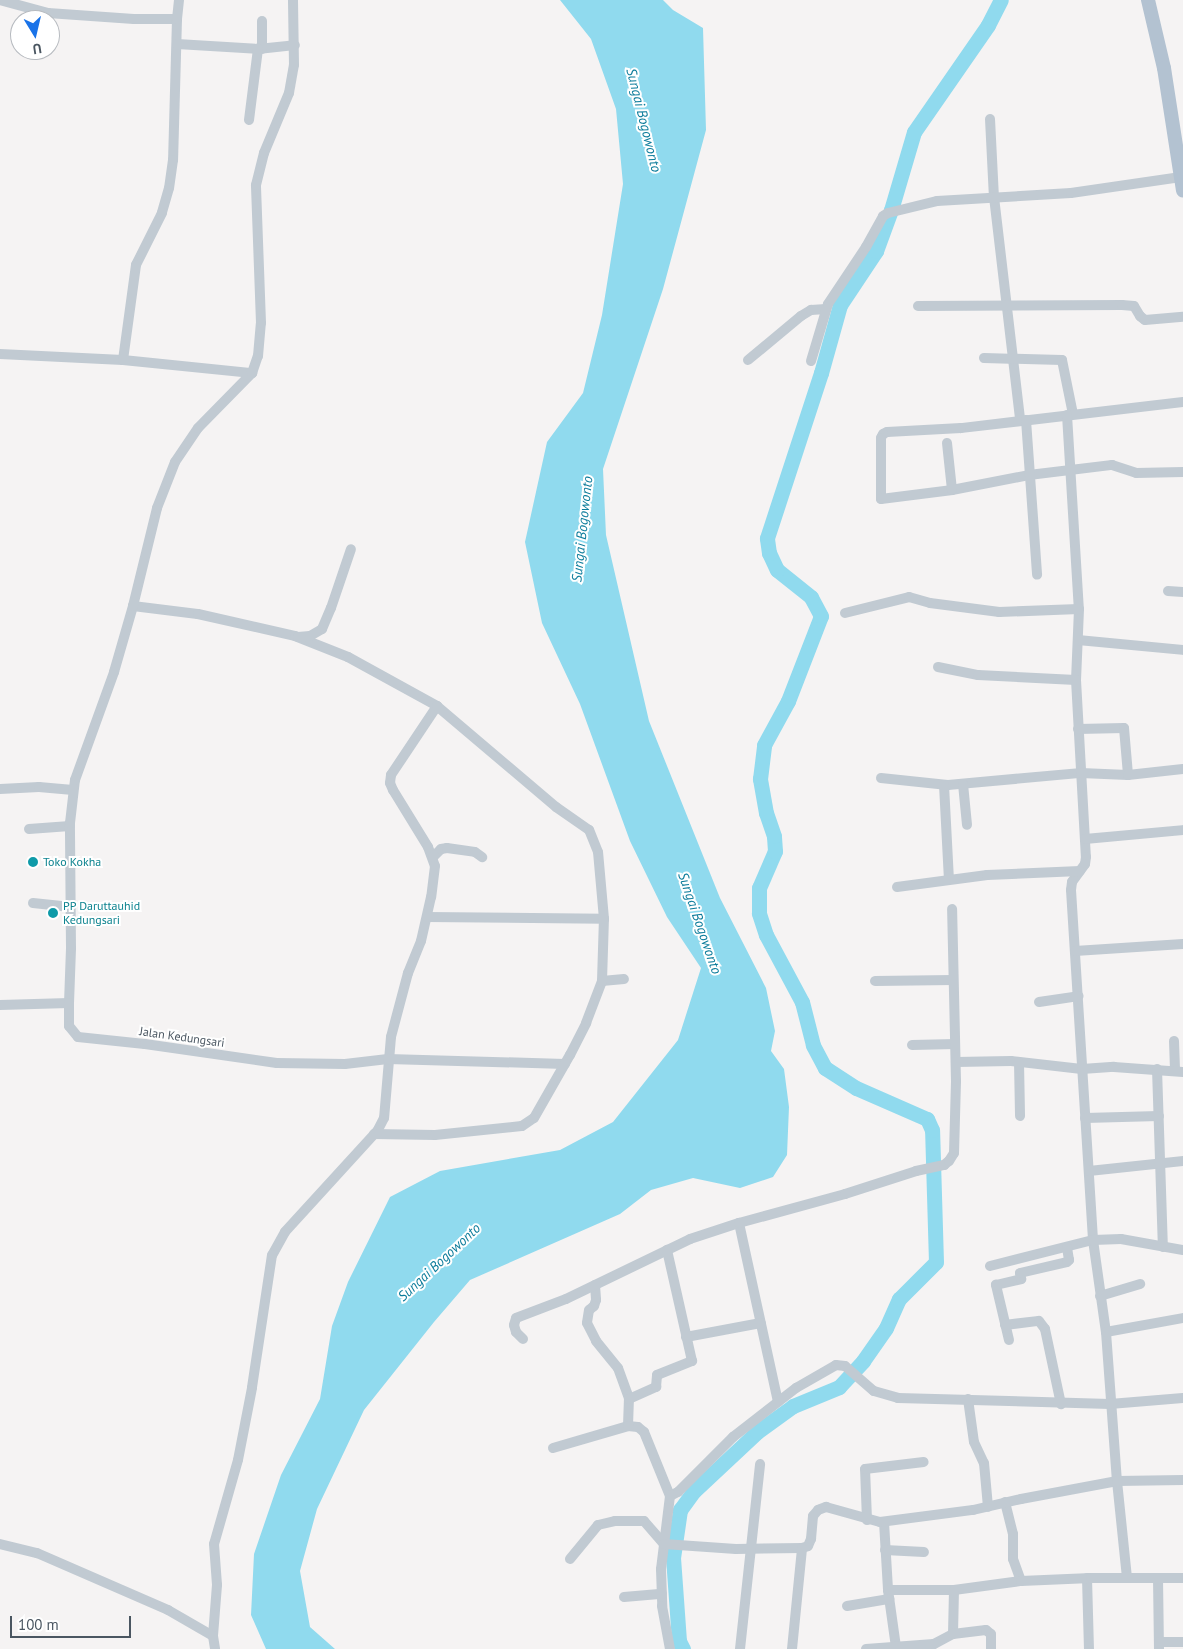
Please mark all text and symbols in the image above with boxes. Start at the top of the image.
north arrow [10,10,60,60]
text: U [31,39,43,58]
water label: Sungai Bogowonto [623,66,665,174]
water label: Sungai Bogowonto [568,475,596,583]
place label: Toko Kokha [43,855,101,869]
marker: Toko Kokha [27,856,39,868]
water label: Sungai Bogowonto [675,870,725,976]
place label: PP Daruttauhid Kedungsari [63,899,141,927]
marker: PP Daruttauhid Kedungsari [47,907,59,919]
street label: Jalan Kedungsari [139,1024,225,1050]
water label: Sungai Bogowonto [394,1219,484,1305]
scale bar [12,1606,134,1638]
text: 100 m [18,1615,59,1634]

